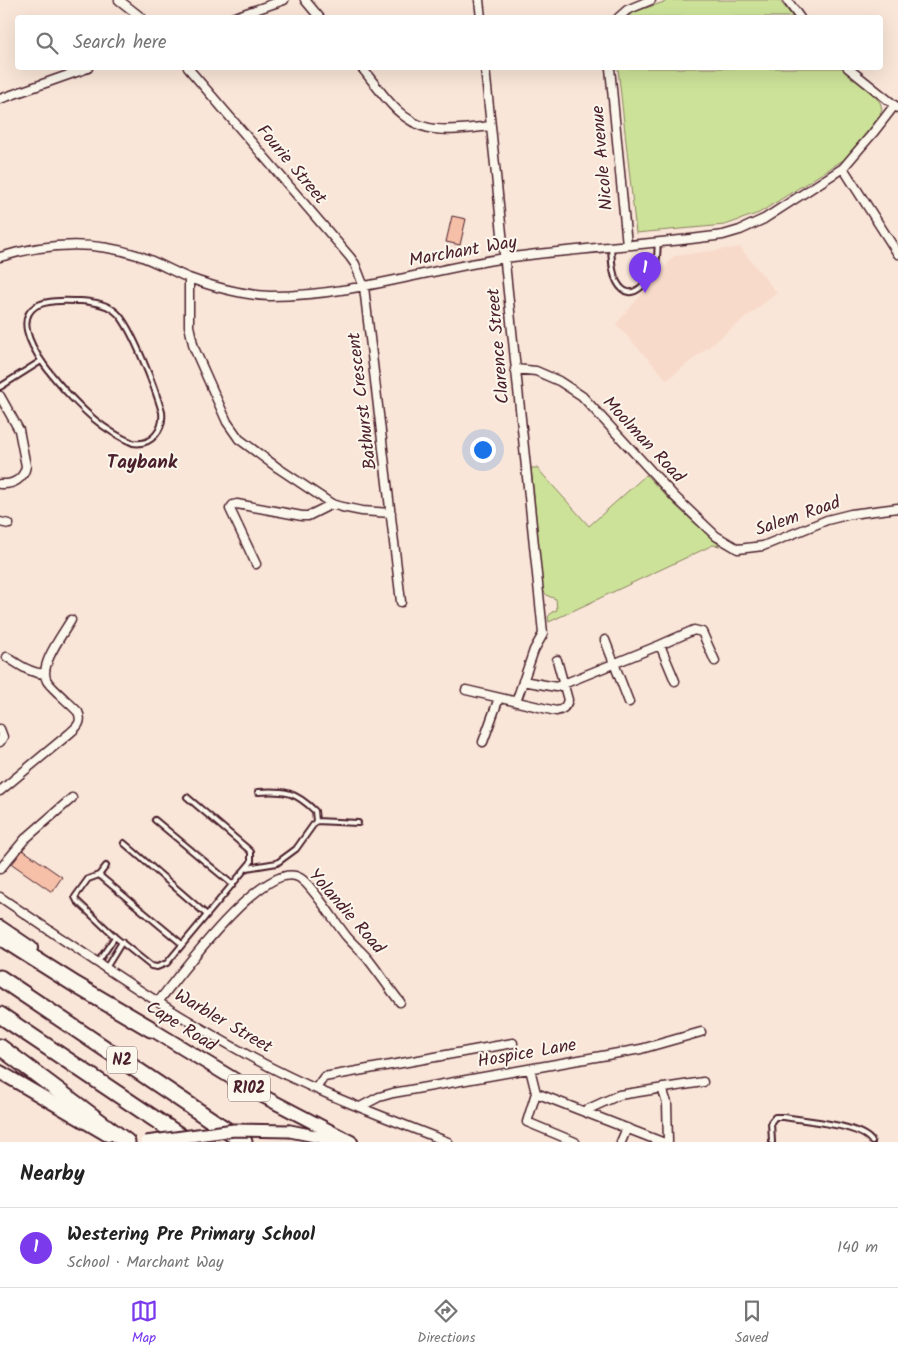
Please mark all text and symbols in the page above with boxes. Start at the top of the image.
search box [15,15,883,70]
text: Search here [73,28,167,58]
icon: search [33,29,61,57]
street label: Nicole Avenue [584,104,622,212]
street label: Fourie Street [249,118,334,212]
street label: Marchant Way [407,228,520,276]
pin: 1 [629,252,661,293]
street label: Clarence Street [479,286,519,405]
street label: Bathurst Crescent [340,330,386,471]
street label: Moolman Road [595,390,692,491]
your location [470,437,496,463]
district label: Taybank [107,448,178,478]
street label: Salem Road [752,489,845,545]
street label: Yolandie Road [300,863,392,962]
street label: Warbler Street [168,982,278,1062]
street label: Cape Road [140,994,223,1061]
street label: Hospice Lane [475,1031,579,1077]
road number: N2 [107,1046,137,1074]
road number: R102 [228,1074,270,1102]
text: Nearby [20,1158,85,1191]
text: Westering Pre Primary School [67,1220,315,1250]
text: 1 [34,1235,38,1260]
text: 140 m [837,1235,878,1260]
text: School · Marchant Way [67,1250,224,1275]
tab: Map [130,1297,158,1349]
tab: Directions [417,1297,475,1349]
tab: Saved [735,1297,768,1349]

